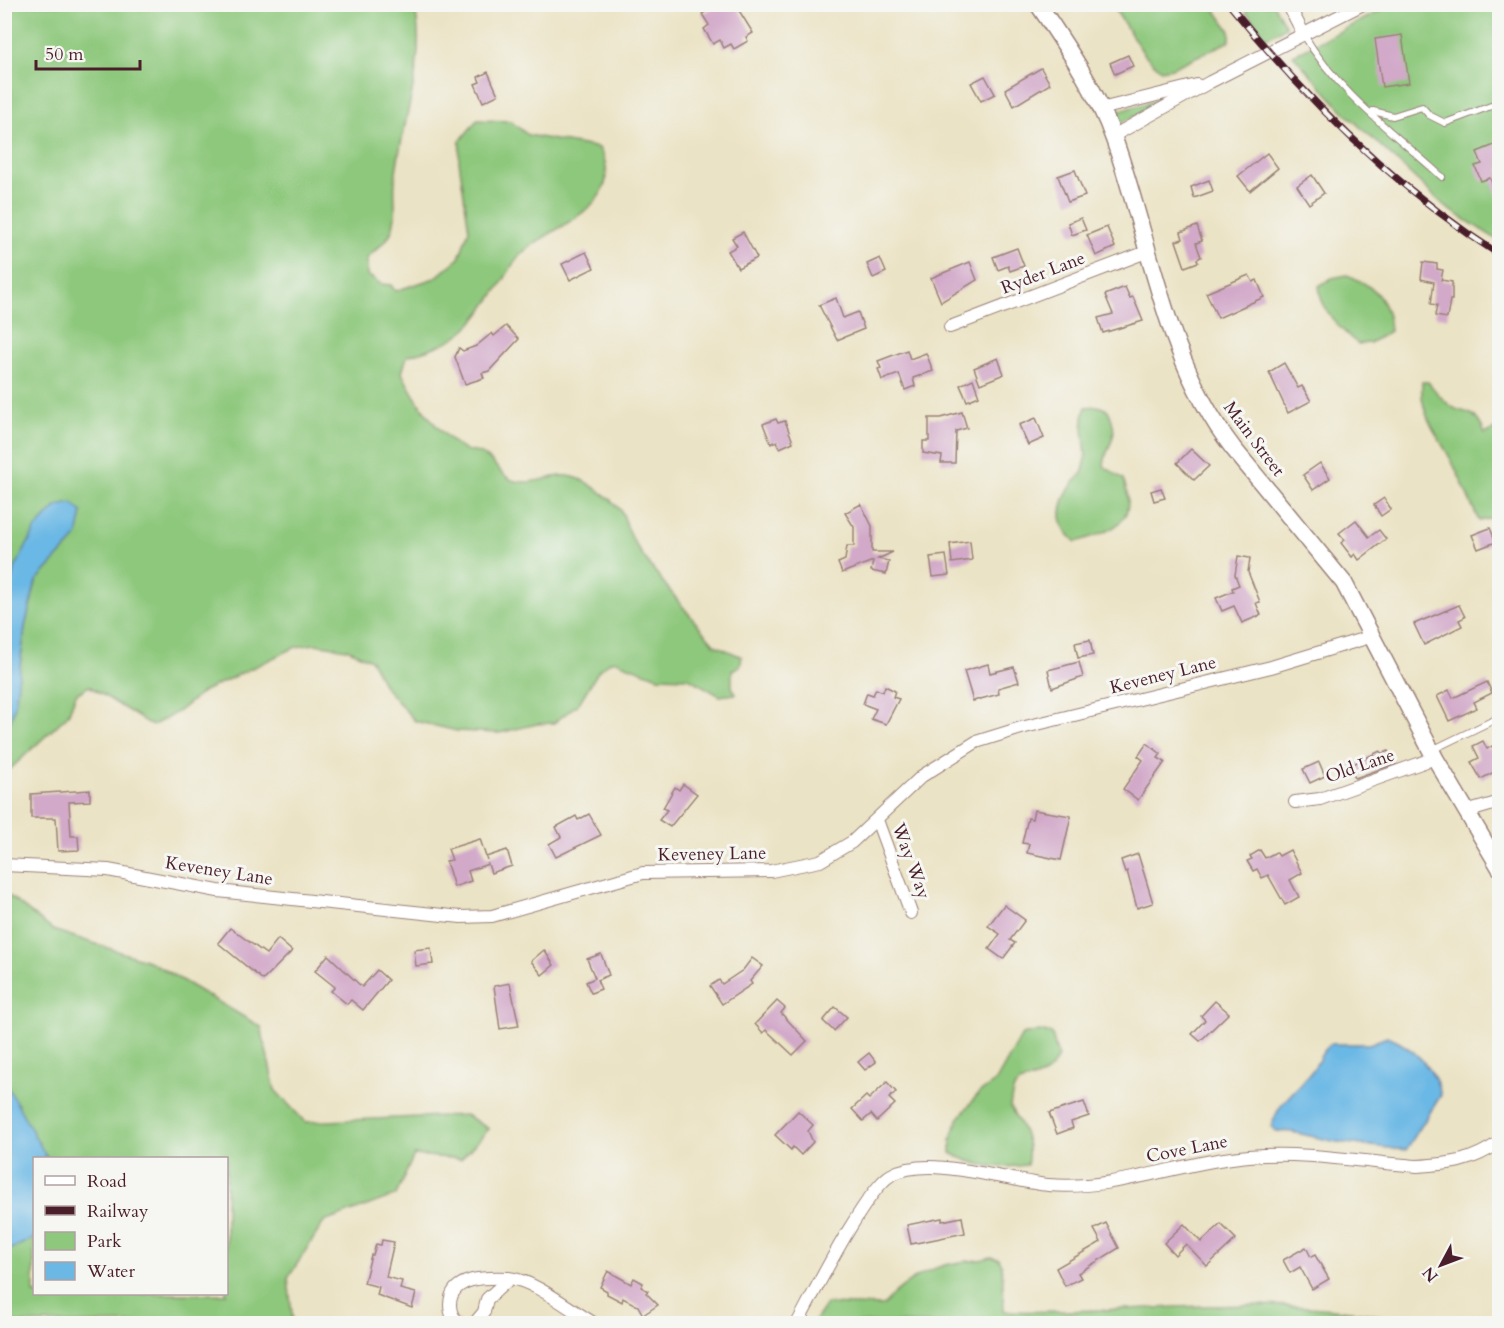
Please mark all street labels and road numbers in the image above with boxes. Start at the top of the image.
street label: Ryder Lane [997,246,1089,300]
street label: Main Street [1217,396,1291,482]
street label: Keveney Lane [1107,650,1219,700]
street label: Old Lane [1322,743,1398,789]
street label: Way Way [885,819,936,903]
street label: Keveney Lane [657,841,767,867]
street label: Keveney Lane [163,850,275,892]
street label: Cove Lane [1144,1129,1230,1169]

